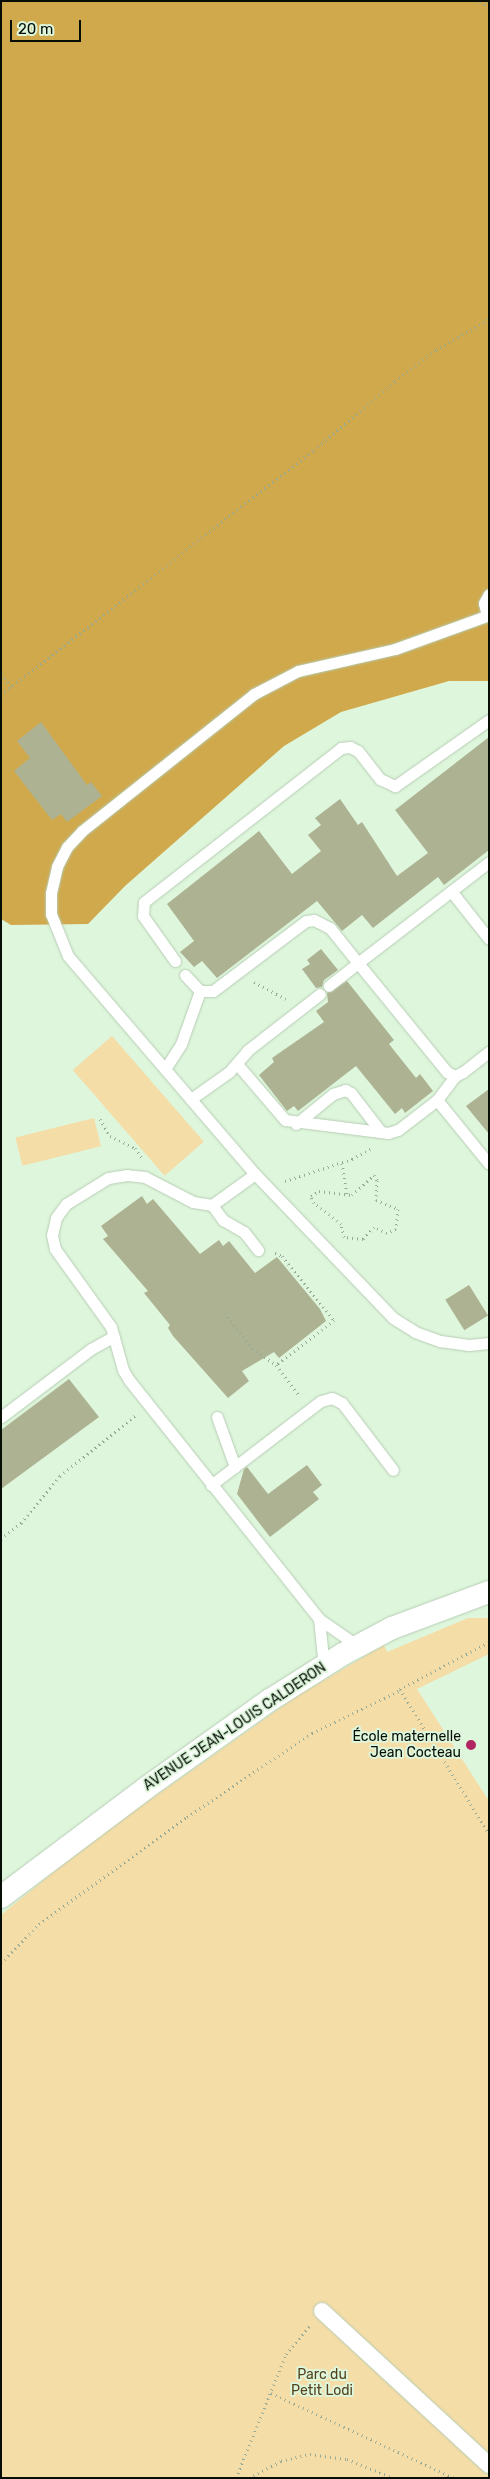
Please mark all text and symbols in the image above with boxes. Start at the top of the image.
scale bar [12,10,84,42]
text: 20 m [18,20,53,38]
street label: AVENUE JEAN-LOUIS CALDERON [140,1659,330,1795]
place label: École maternelle Jean Cocteau [352,1729,461,1761]
marker: École maternelle Jean Cocteau [465,1739,477,1751]
park label: Parc du Petit Lodi [291,2367,353,2400]

